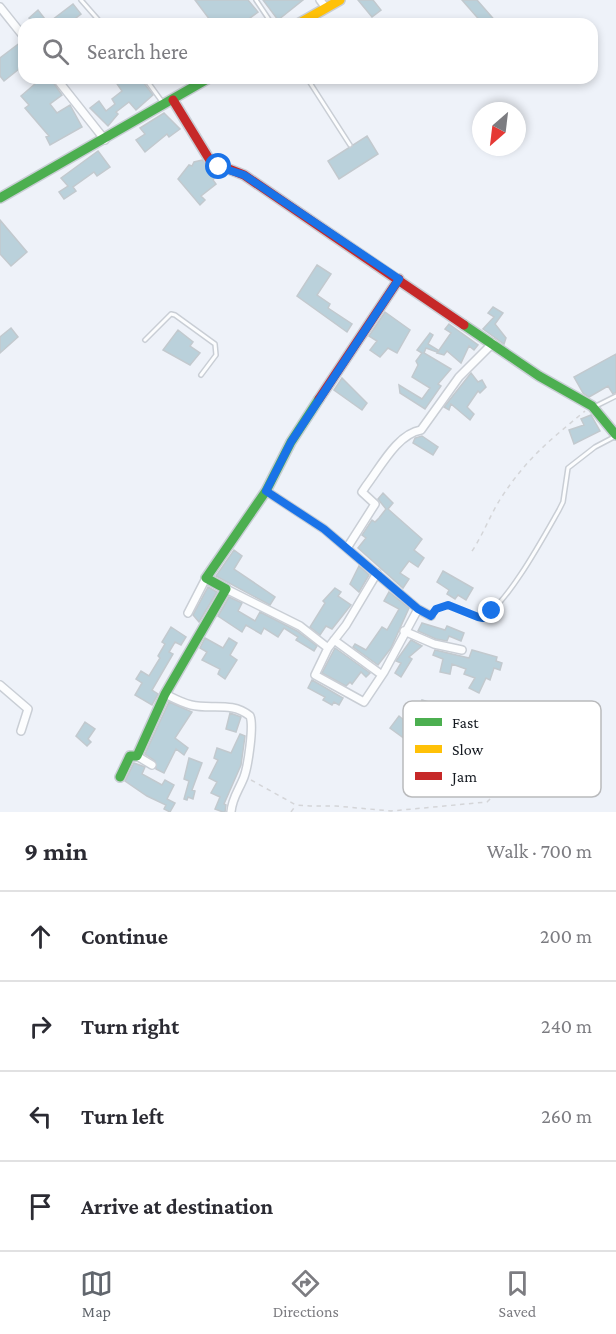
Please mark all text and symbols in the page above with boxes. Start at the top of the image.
search box [18,18,598,84]
icon: search [39,35,72,68]
text: Search here [87,39,188,64]
north arrow [472,102,526,156]
route start [205,153,231,179]
route end [478,597,504,623]
legend [403,701,601,797]
text: Fast [452,714,479,731]
text: Slow [452,741,484,758]
text: Jam [450,768,477,786]
text: 9 min [24,837,88,866]
text: Walk · 700 m [487,840,592,862]
icon: ahead [24,920,57,953]
text: Continue [81,924,168,949]
text: 200 m [540,925,592,947]
icon: right [24,1010,57,1043]
text: Turn right [81,1014,179,1039]
text: 240 m [541,1015,592,1037]
icon: left [24,1100,57,1133]
text: Turn left [81,1104,164,1129]
text: 260 m [541,1105,592,1127]
icon: arrive [24,1190,57,1223]
text: Arrive at destination [81,1194,273,1219]
tab: Map [80,1267,113,1320]
tab: Directions [273,1267,339,1320]
tab: Saved [499,1267,536,1320]

